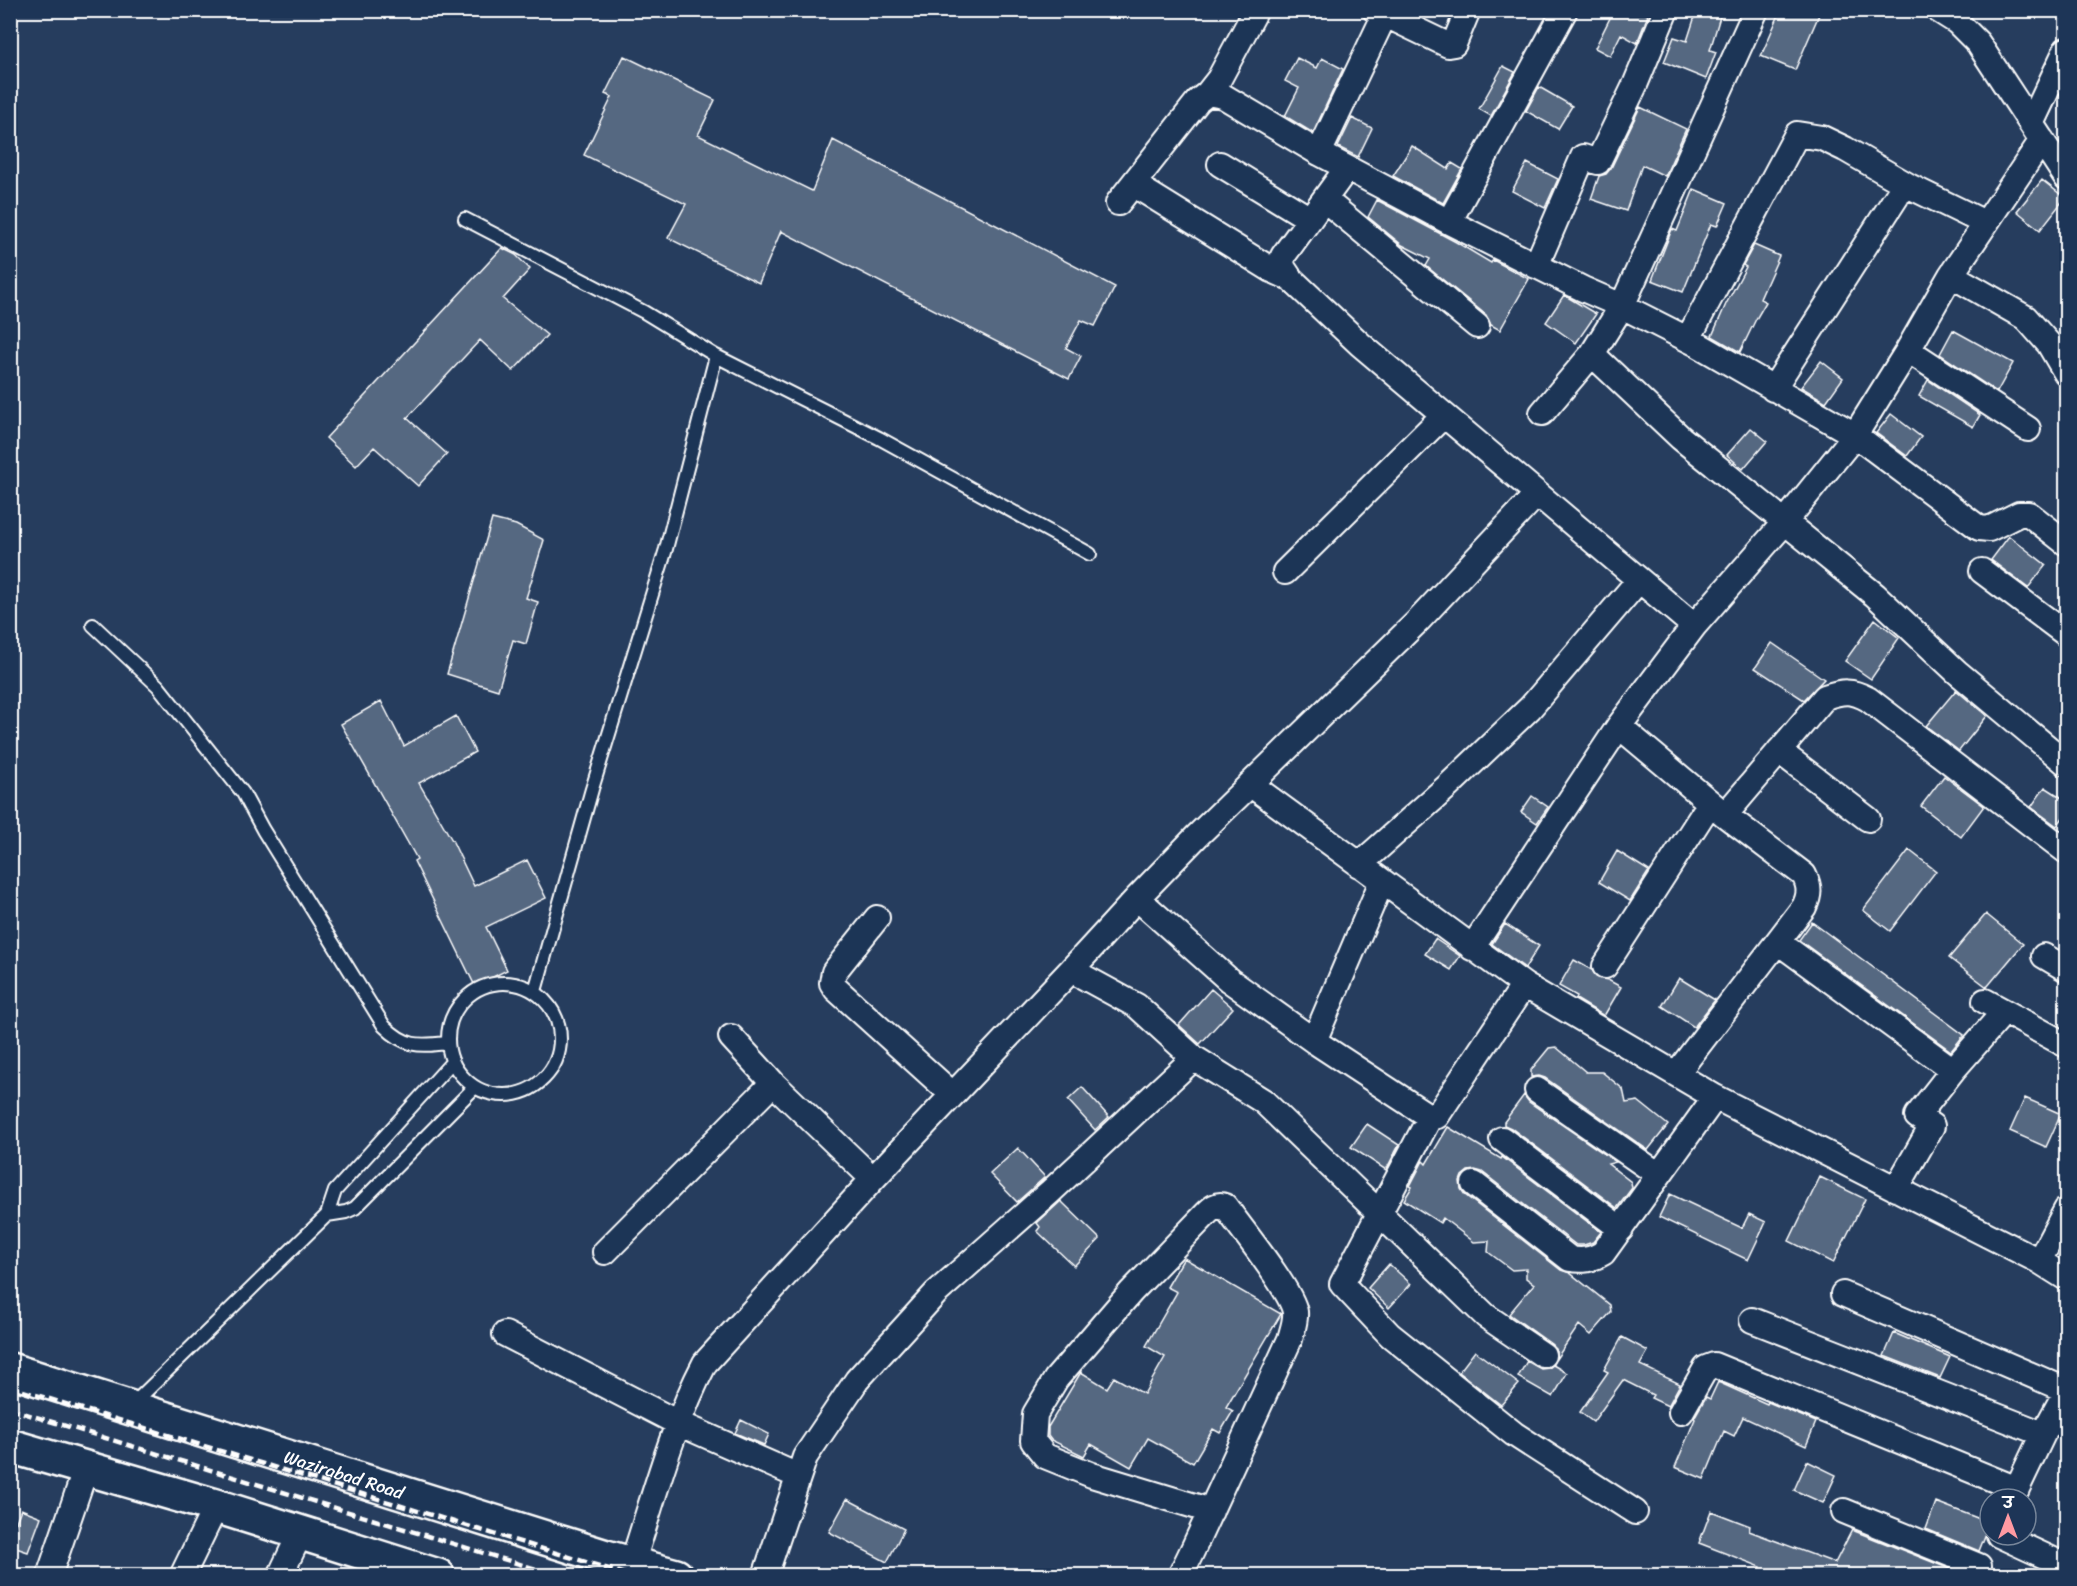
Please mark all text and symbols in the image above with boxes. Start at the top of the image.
street label: Wazirabad Road [280,1441,410,1509]
north arrow [1978,1487,2038,1547]
text: उ [2001,1488,2015,1517]

